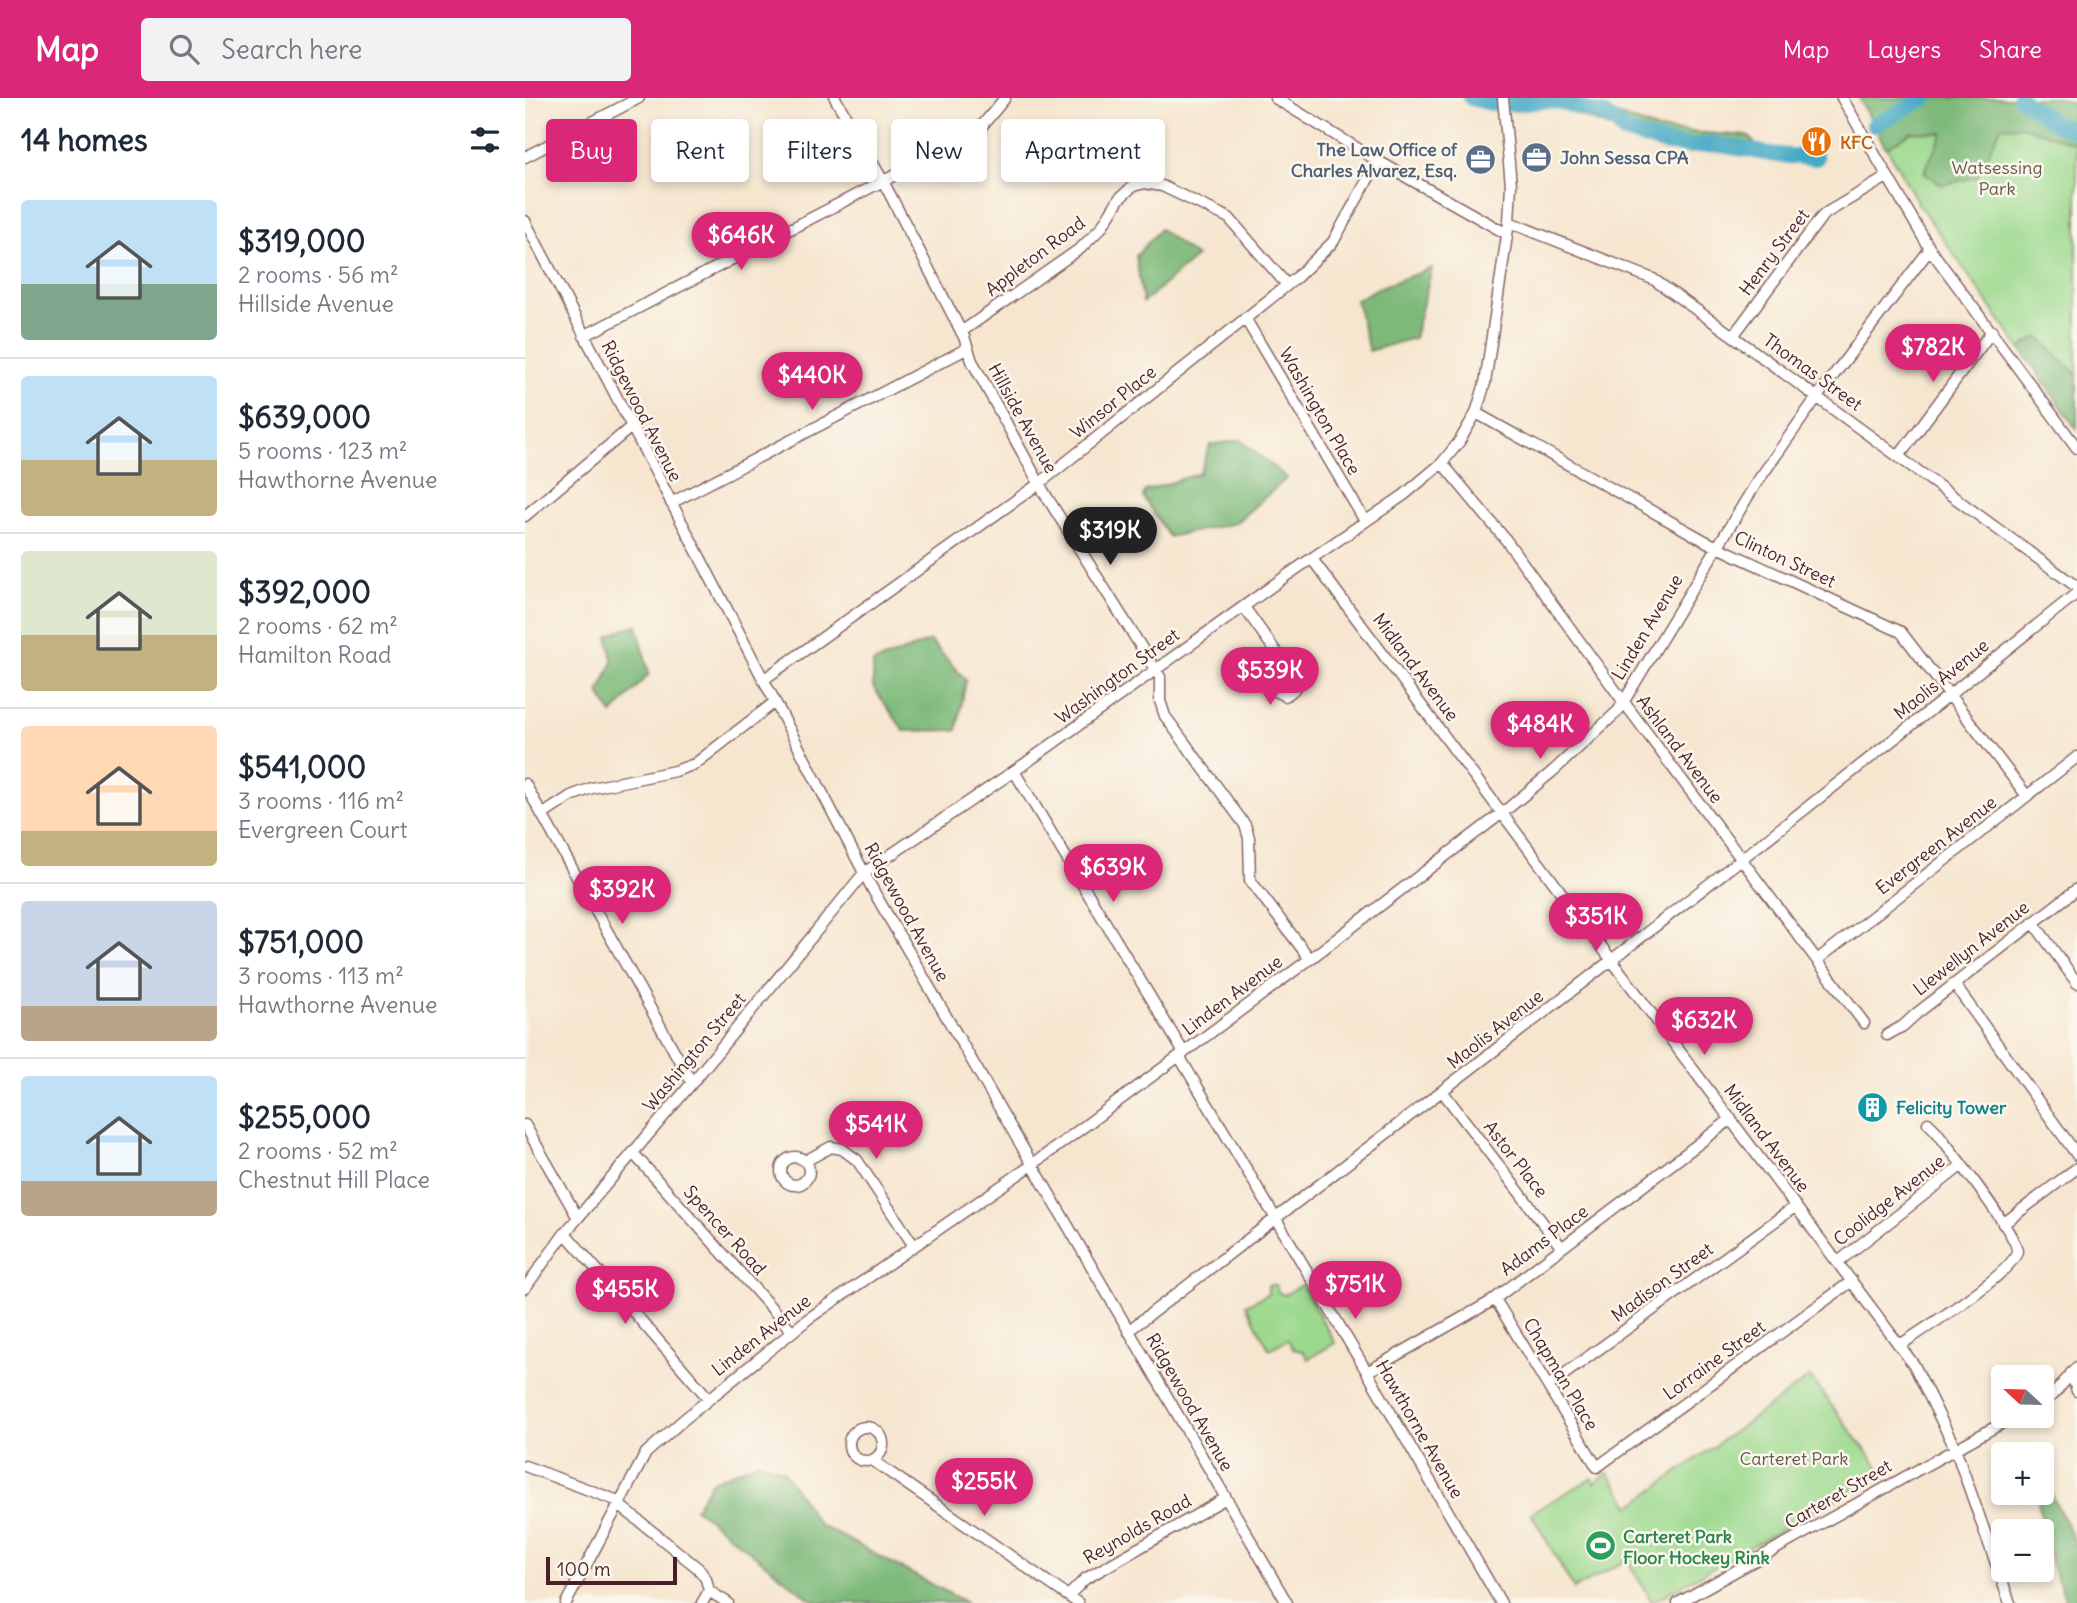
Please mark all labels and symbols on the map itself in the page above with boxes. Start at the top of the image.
restaurant icon: KFC [1800,125,1834,159]
place label: KFC [1840,131,1873,154]
place label: The Law Office of Charles Alvarez, Esq. [1291,138,1458,182]
office icon: John Sessa CPA [1520,140,1554,174]
office icon: The Law Office of Charles Alvarez, Esq. [1463,142,1497,176]
place label: John Sessa CPA [1560,146,1689,169]
park label: Watsessing Park [1952,156,2042,200]
street label: Henry Street [1734,204,1814,300]
street label: Appleton Road [981,211,1090,301]
pin: $646K [692,212,790,272]
pin: $782K [1884,324,1982,384]
street label: Thomas Street [1759,328,1867,416]
street label: Ridgewood Avenue [596,337,688,485]
street label: Washington Place [1274,343,1366,479]
pin: $440K [763,352,861,412]
street label: Hillside Avenue [983,359,1063,477]
street label: Winsor Place [1065,360,1161,444]
pin: $319K [1061,508,1159,567]
street label: Clinton Street [1731,526,1839,592]
street label: Linden Avenue [1606,570,1688,684]
street label: Midland Avenue [1368,609,1464,725]
street label: Washington Street [1050,623,1184,729]
street label: Maolis Avenue [1889,634,1993,724]
pin: $539K [1221,648,1319,707]
street label: Ashland Avenue [1632,690,1728,808]
pin: $484K [1491,702,1589,761]
street label: Evergreen Avenue [1871,791,2001,899]
street label: Ridgewood Avenue [859,838,955,986]
pin: $639K [1064,844,1162,904]
pin: $392K [573,866,671,926]
pin: $351K [1547,894,1645,953]
street label: Llewellyn Avenue [1908,896,2034,1000]
street label: Linden Avenue [1177,950,1287,1040]
street label: Maolis Avenue [1442,984,1548,1074]
street label: Washington Street [638,988,750,1116]
pin: $632K [1655,998,1753,1057]
street label: Midland Avenue [1719,1080,1815,1196]
building icon: Felicity Tower [1856,1090,1890,1124]
place label: Felicity Tower [1896,1096,2007,1119]
pin: $541K [827,1102,925,1161]
street label: Astor Place [1479,1116,1553,1202]
street label: Coolidge Avenue [1829,1149,1949,1251]
street label: Spencer Road [679,1180,772,1280]
street label: Adams Place [1495,1199,1593,1281]
street label: Madison Street [1607,1237,1717,1327]
pin: $751K [1306,1262,1404,1321]
pin: $455K [576,1266,674,1326]
street label: Linden Avenue [707,1289,815,1381]
street label: Chapman Place [1518,1314,1604,1434]
street label: Lorraine Street [1658,1315,1770,1405]
street label: Ridgewood Avenue [1141,1329,1239,1475]
street label: Hawthorne Avenue [1371,1356,1469,1502]
north arrow [1991,1365,2055,1428]
park label: Carteret Park [1740,1447,1848,1470]
street label: Carteret Street [1780,1454,1896,1534]
pin: $255K [935,1458,1033,1518]
street label: Reynolds Road [1079,1489,1195,1569]
place label: Carteret Park Floor Hockey Rink [1623,1525,1770,1569]
sports icon: Carteret Park Floor Hockey Rink [1583,1529,1617,1563]
scale bar [546,1554,677,1586]

